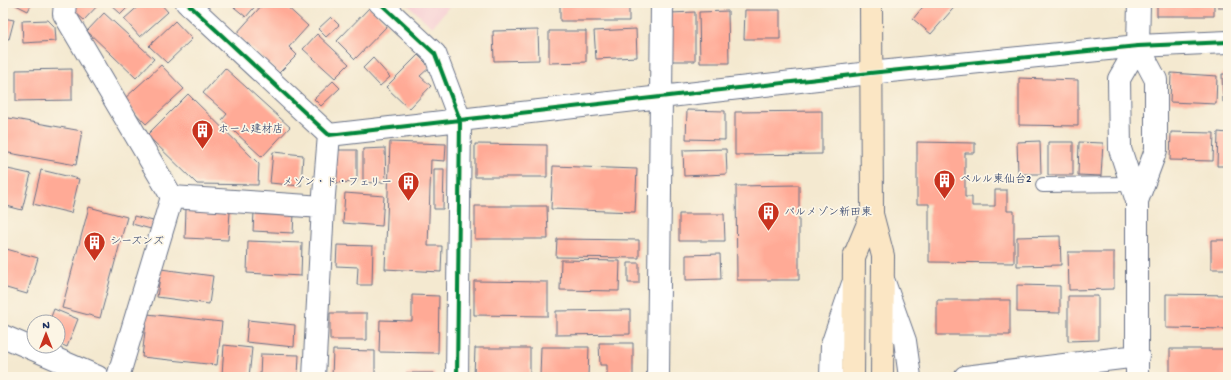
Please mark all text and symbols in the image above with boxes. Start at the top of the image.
building icon: ホーム建材店 [190,117,216,150]
place label: ホーム建材店 [218,123,284,136]
building icon: ペルル東仙台2 [931,167,957,200]
building icon: メゾン・ド・フェリー [395,170,421,203]
place label: ペルル東仙台2 [960,173,1032,186]
place label: メゾン・ド・フェリー [282,176,392,189]
building icon: パルメゾン新田東 [755,200,781,233]
place label: パルメゾン新田東 [784,206,872,219]
building icon: シーズンズ [82,229,108,262]
place label: シーズンズ [110,236,164,248]
north arrow [26,314,66,354]
text: N [42,320,50,332]

